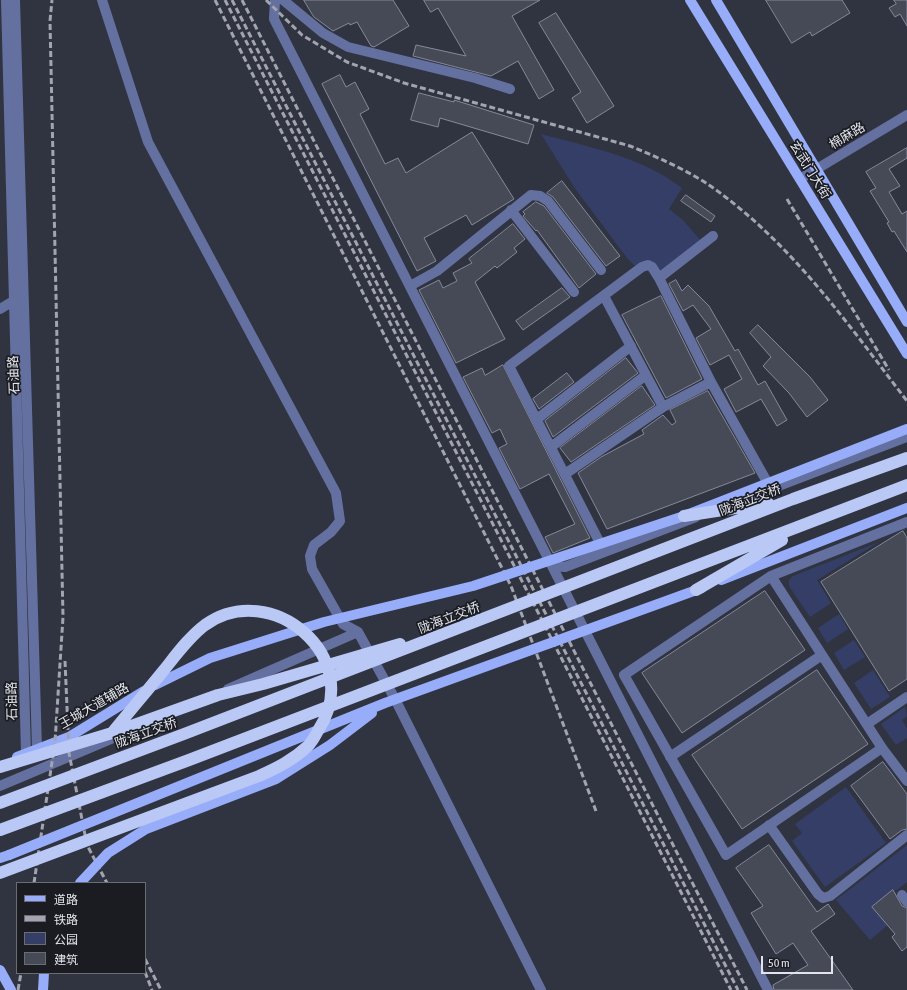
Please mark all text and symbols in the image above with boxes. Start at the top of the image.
street label: 棉麻路 [826,119,868,153]
street label: 玄武门大街 [786,138,834,202]
street label: 石油路 [6,355,22,395]
street label: 陇海立交桥 [717,481,783,519]
street label: 陇海立交桥 [416,599,482,637]
street label: 王城大道辅路 [56,680,132,732]
street label: 石油路 [4,681,20,721]
street label: 陇海立交桥 [113,715,179,751]
legend [16,882,146,974]
text: 道路 [54,893,78,907]
text: 铁路 [54,913,78,927]
text: 公园 [54,933,78,947]
scale bar [763,948,835,974]
text: 建筑 [54,953,78,967]
text: 50 m [768,956,790,970]

